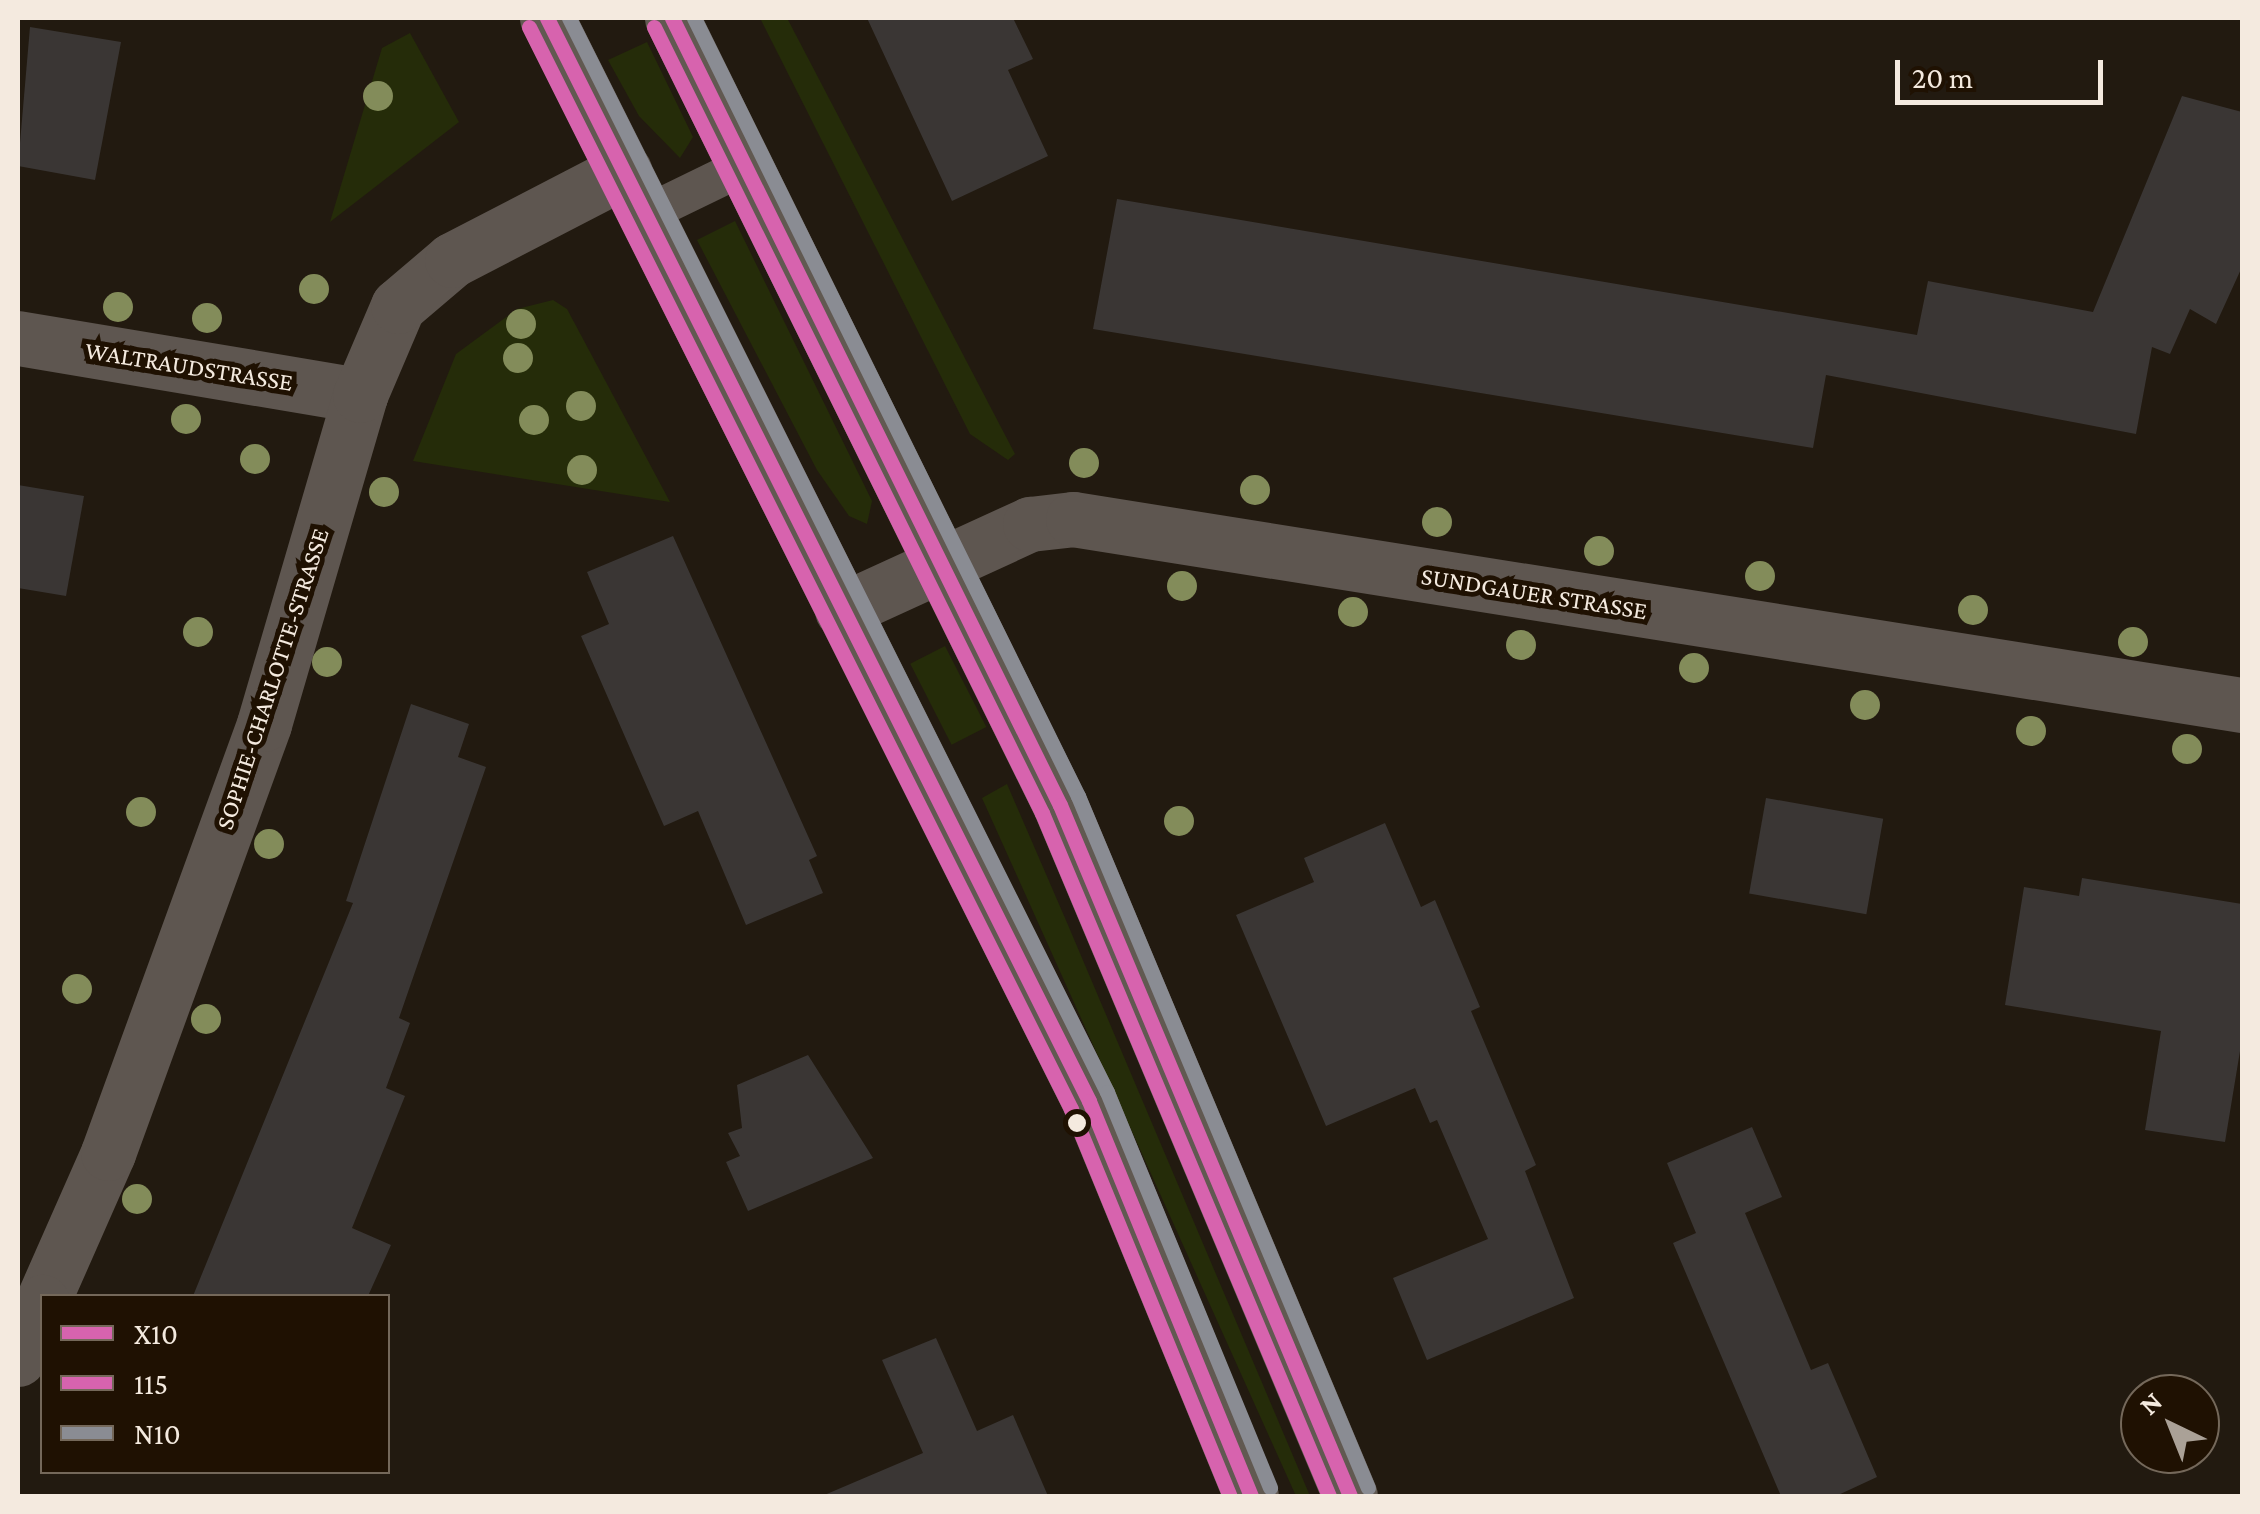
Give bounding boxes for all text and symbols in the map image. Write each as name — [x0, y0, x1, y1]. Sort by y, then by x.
scale bar — [1900, 40, 2108, 102]
text: 20 m — [1912, 61, 1973, 94]
street label: WALTRAUDSTRASSE — [83, 336, 295, 398]
street label: SOPHIE-CHARLOTTE-STRASSE — [210, 525, 336, 833]
street label: SUNDGAUER STRASSE — [1419, 561, 1649, 627]
unlabelled marker — [1067, 1113, 1087, 1133]
legend — [40, 1294, 390, 1474]
text: X10 — [134, 1317, 178, 1350]
text: 115 — [134, 1367, 168, 1400]
north arrow — [2120, 1374, 2220, 1474]
text: N — [2133, 1385, 2168, 1421]
text: N10 — [134, 1417, 181, 1450]

